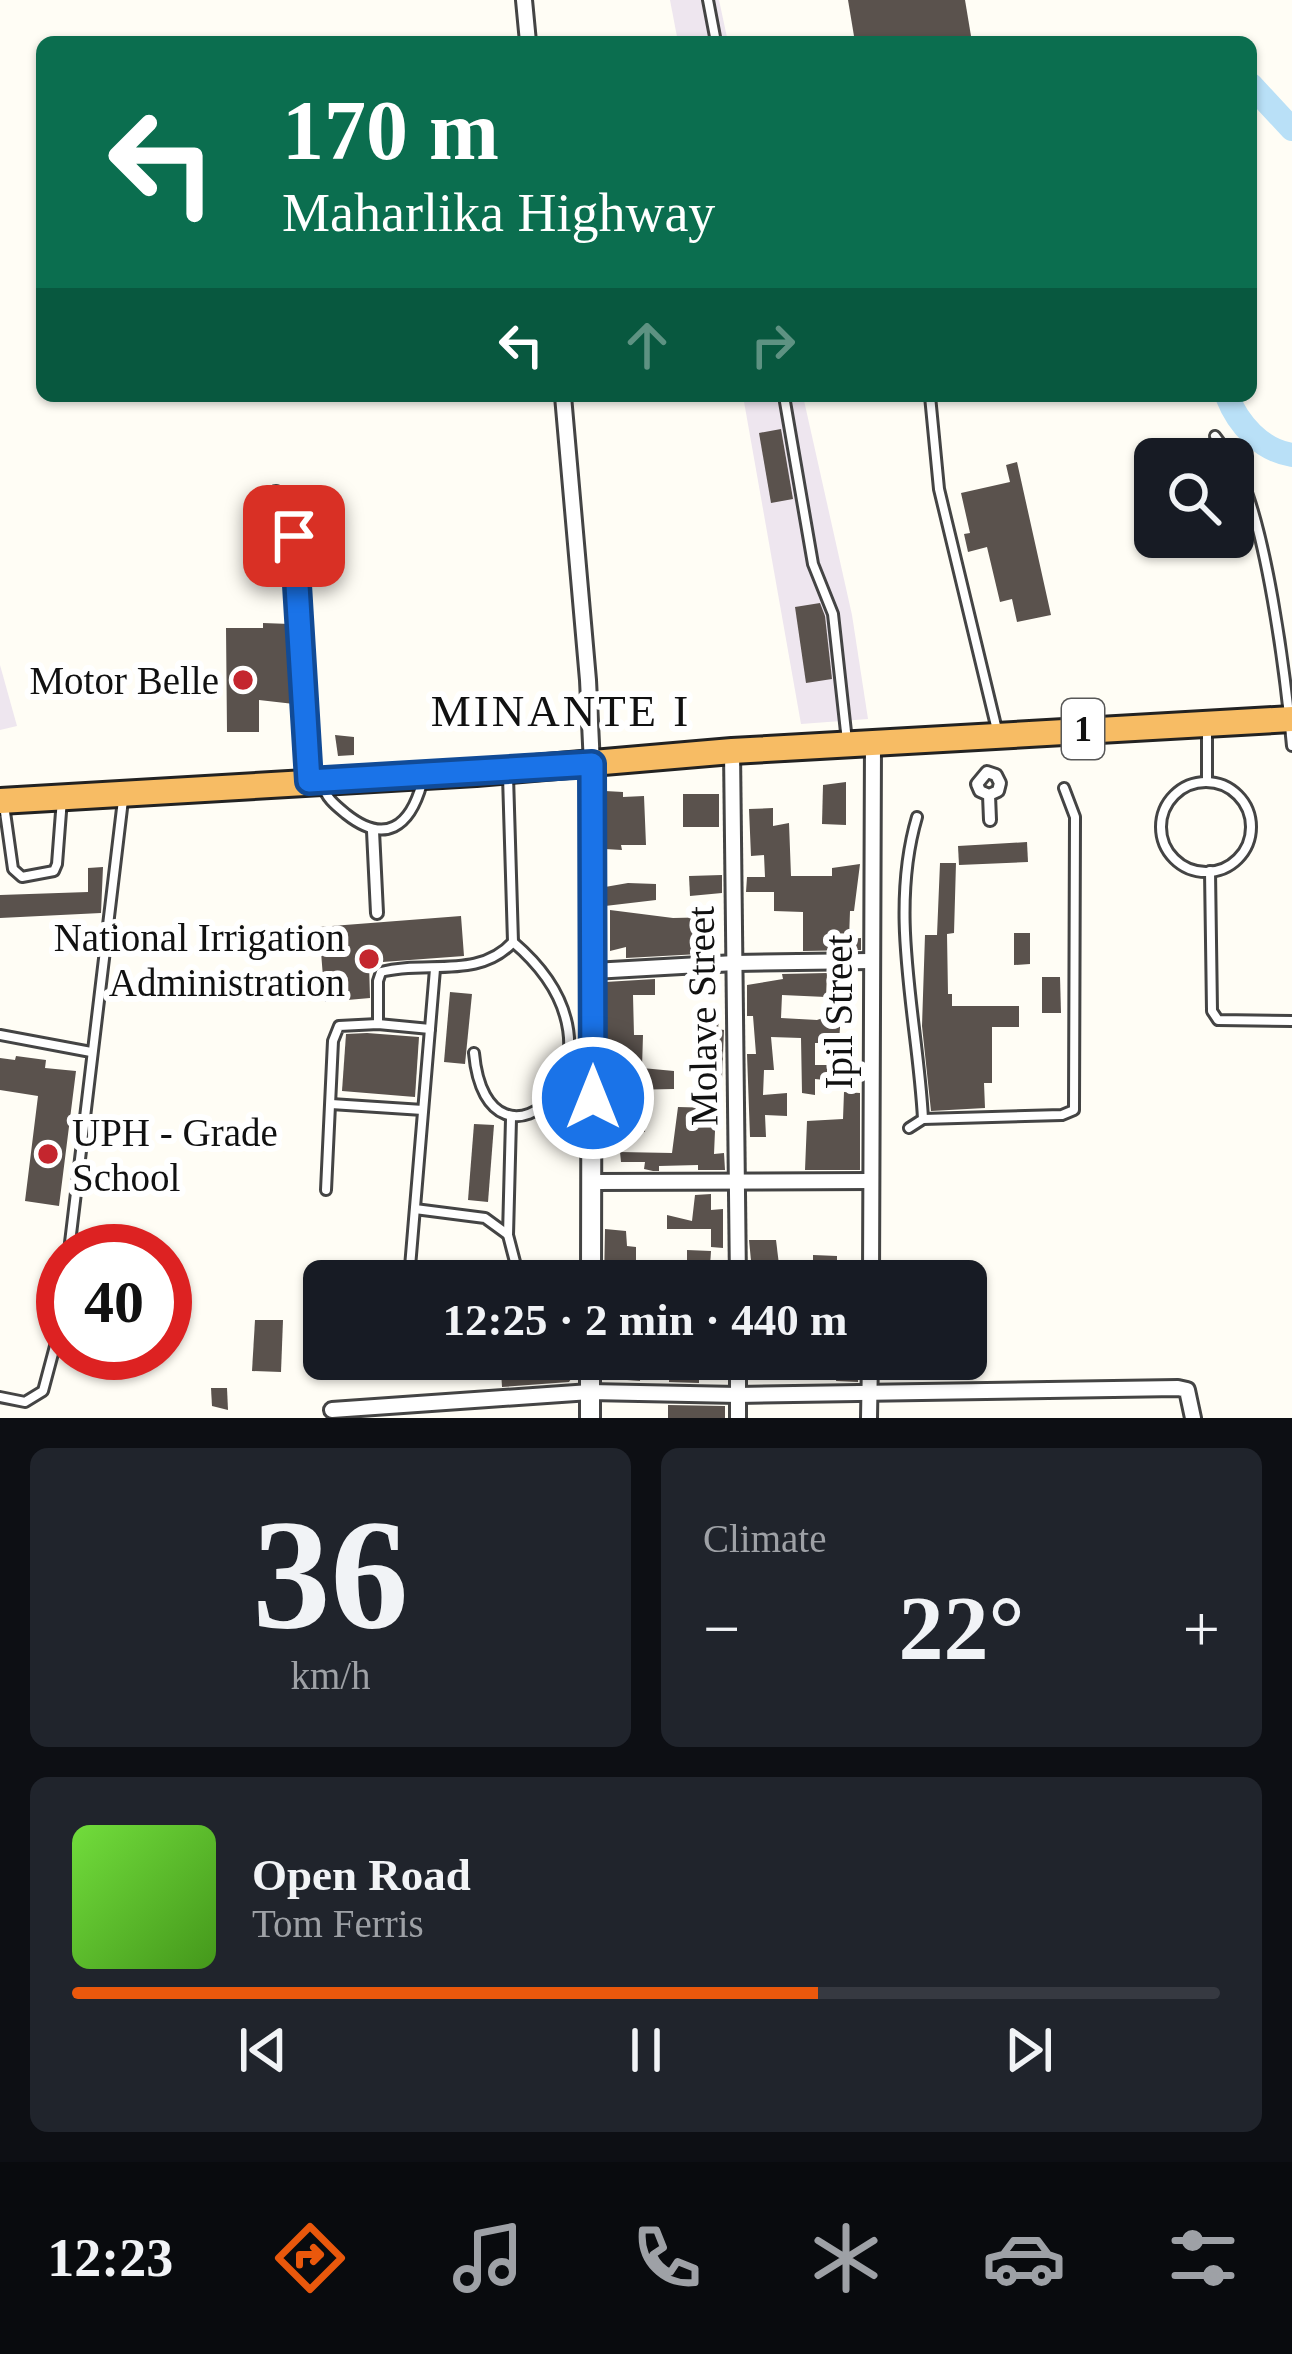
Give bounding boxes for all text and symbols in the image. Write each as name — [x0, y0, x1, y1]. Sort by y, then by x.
icon: left — [84, 84, 240, 240]
text: 170 m — [282, 84, 499, 177]
text: Maharlika Highway — [282, 183, 715, 243]
icon: left — [488, 312, 554, 378]
icon: ahead — [614, 312, 680, 378]
icon: right — [740, 312, 806, 378]
map controls — [1134, 438, 1254, 558]
button: search — [1134, 438, 1254, 558]
pin — [243, 485, 345, 587]
icon: arrive — [261, 503, 327, 569]
place label: Motor Belle — [29, 659, 219, 702]
marker: Motor Belle — [230, 667, 256, 693]
district label: MINANTE I — [431, 686, 691, 736]
road number: 1 — [1062, 699, 1104, 759]
street label: Molave Street — [679, 906, 725, 1126]
place label: National Irrigation Administration — [54, 916, 345, 1004]
street label: Ipil Street — [817, 934, 861, 1089]
marker: National Irrigation Administration — [356, 946, 382, 972]
position arrow — [530, 1035, 656, 1161]
place label: UPH - Grade School — [72, 1111, 278, 1199]
marker: UPH - Grade School — [35, 1141, 61, 1167]
speed limit sign: 40 — [36, 1224, 192, 1380]
text: 12:25 · 2 min · 440 m — [443, 1295, 848, 1345]
text: 36 — [253, 1488, 409, 1661]
text: Climate — [703, 1517, 826, 1560]
text: 22° — [899, 1579, 1025, 1678]
text: − — [703, 1592, 740, 1665]
text: + — [1183, 1592, 1220, 1665]
text: km/h — [290, 1654, 371, 1697]
text: Open Road — [252, 1850, 471, 1900]
text: Tom Ferris — [252, 1902, 424, 1945]
icon: previous — [230, 2017, 296, 2083]
icon: pause — [613, 2017, 679, 2083]
icon: next — [996, 2017, 1062, 2083]
icon: directions — [268, 2216, 352, 2300]
icon: music — [446, 2216, 530, 2300]
icon: phone — [625, 2216, 709, 2300]
icon: climate — [804, 2216, 888, 2300]
icon: car — [982, 2216, 1066, 2300]
icon: filters — [1161, 2216, 1245, 2300]
text: 12:23 — [47, 2228, 173, 2288]

